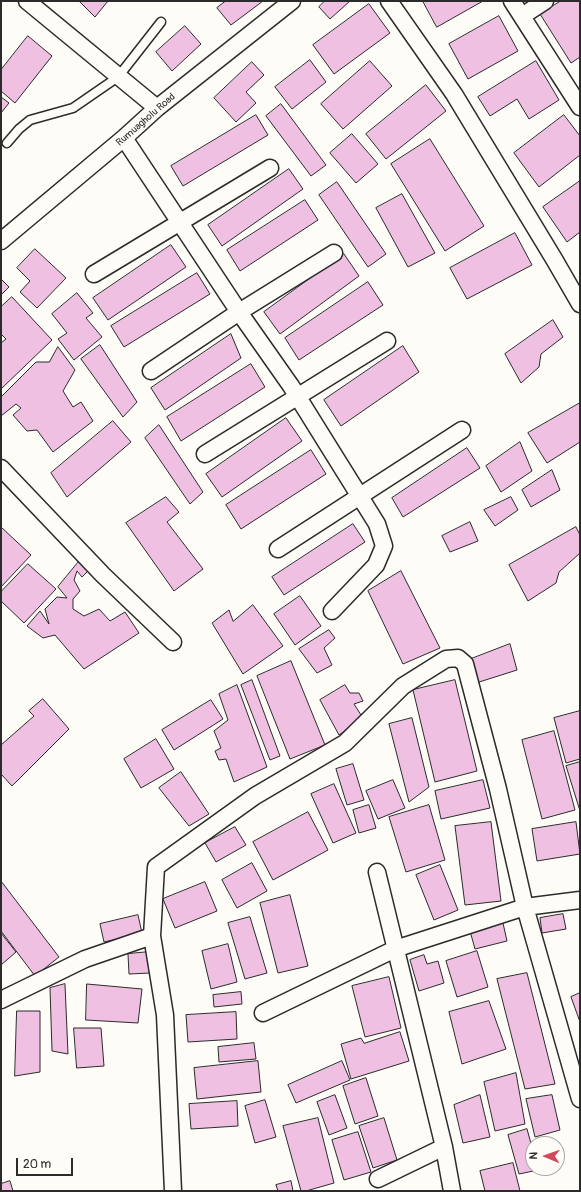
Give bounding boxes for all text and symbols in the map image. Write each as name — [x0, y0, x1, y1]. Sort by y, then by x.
street label: Rumuagholu Road — [114, 91, 178, 149]
north arrow — [525, 1136, 565, 1176]
scale bar — [18, 1150, 75, 1176]
text: N — [527, 1152, 540, 1160]
text: 20 m — [23, 1157, 51, 1172]

